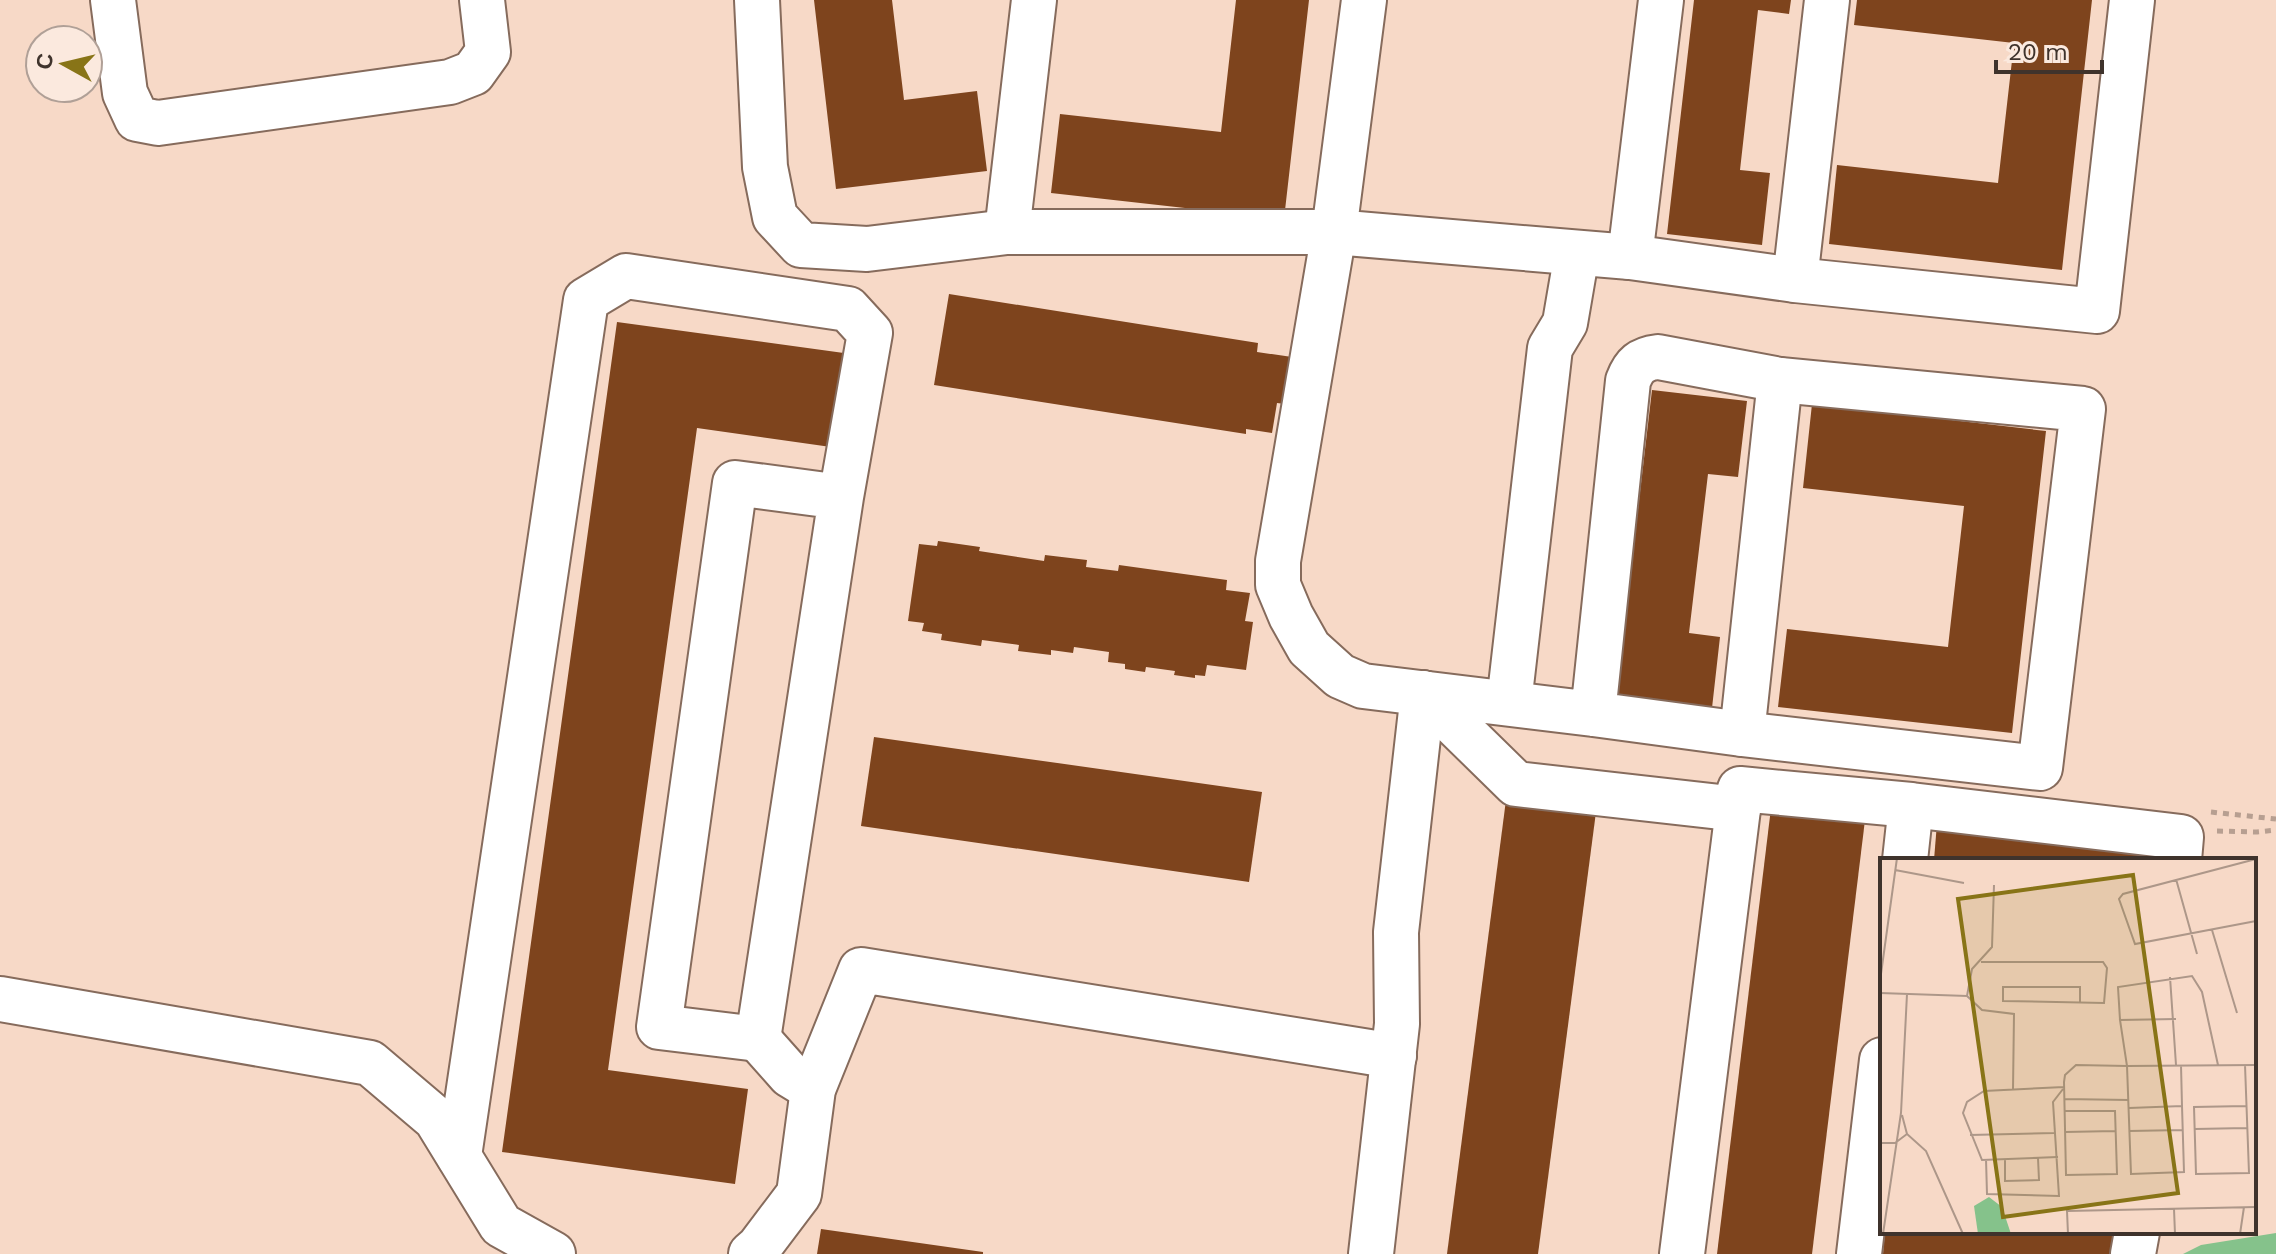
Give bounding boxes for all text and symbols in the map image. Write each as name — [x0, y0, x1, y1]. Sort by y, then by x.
north arrow — [24, 24, 104, 104]
scale bar — [1996, 24, 2102, 74]
text: 20 m — [2008, 38, 2068, 66]
text: С — [31, 52, 58, 71]
inset map — [1880, 858, 2256, 1234]

